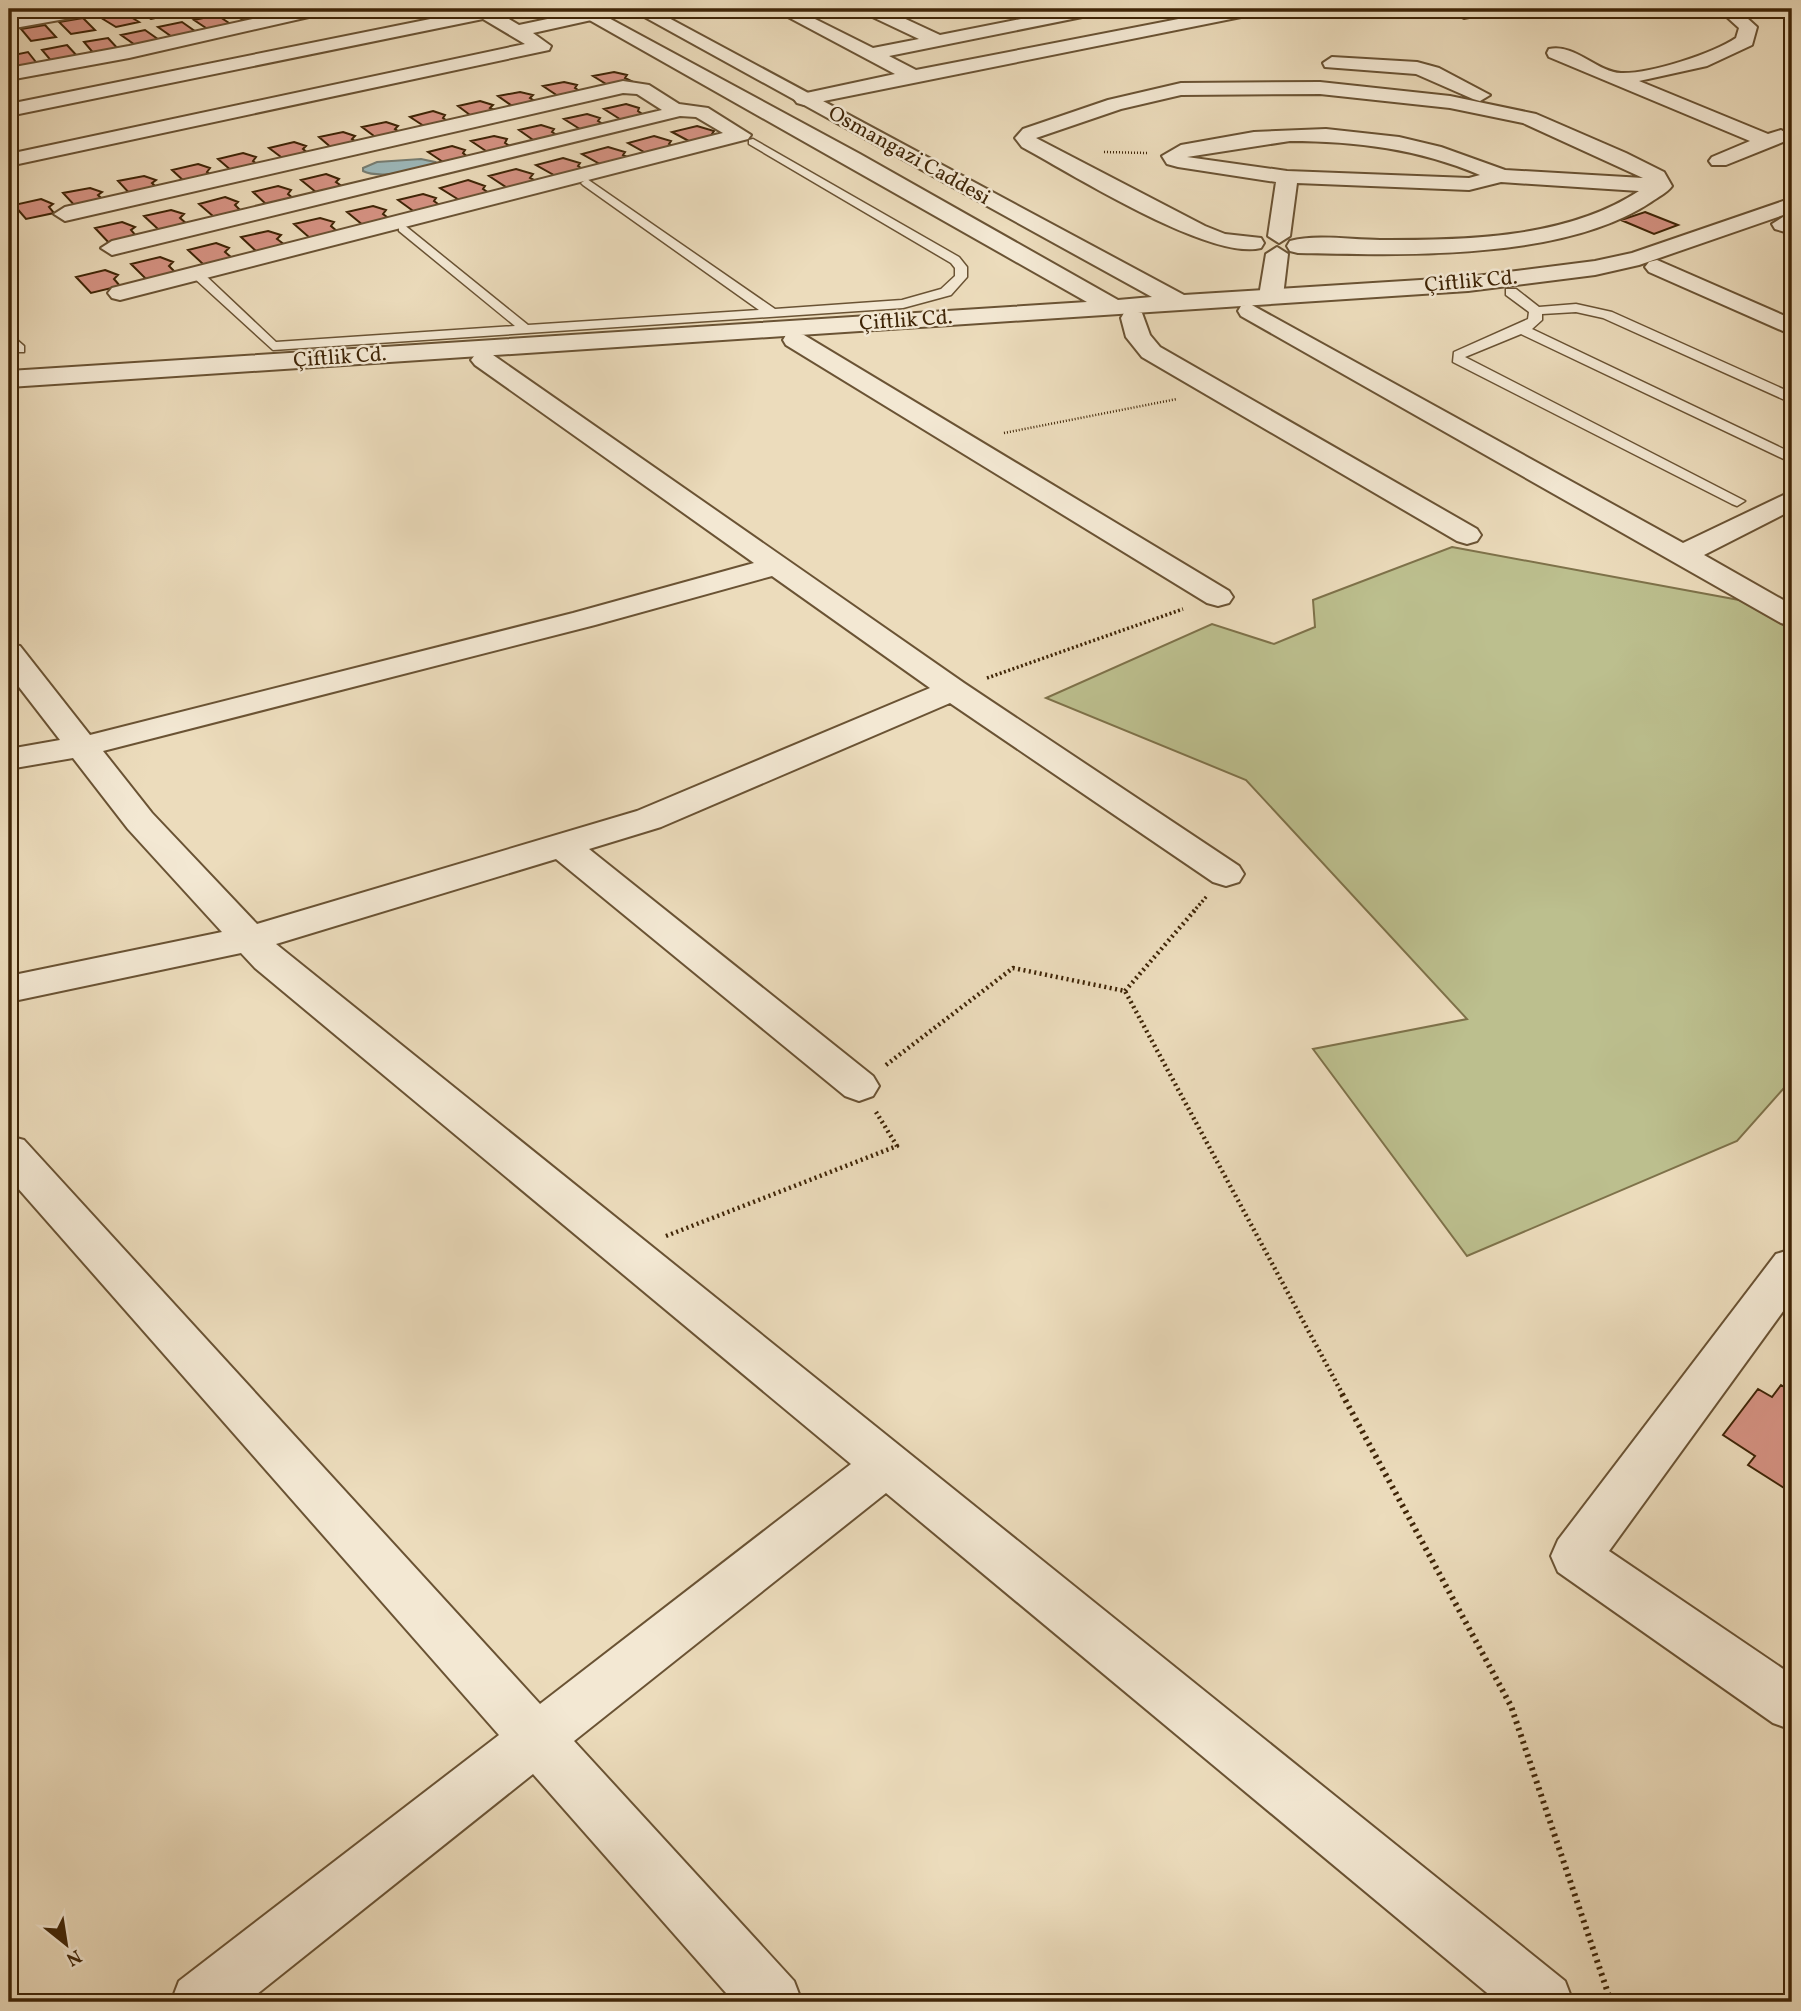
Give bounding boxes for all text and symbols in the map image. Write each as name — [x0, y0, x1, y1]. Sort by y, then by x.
street label: Osmangazi Caddesi — [823, 99, 995, 213]
street label: Çiftlik Cd. — [1423, 263, 1519, 301]
street label: Çiftlik Cd. — [858, 303, 954, 339]
street label: Çiftlik Cd. — [292, 340, 388, 376]
north arrow — [32, 1910, 102, 1980]
text: N — [61, 1942, 86, 1972]

